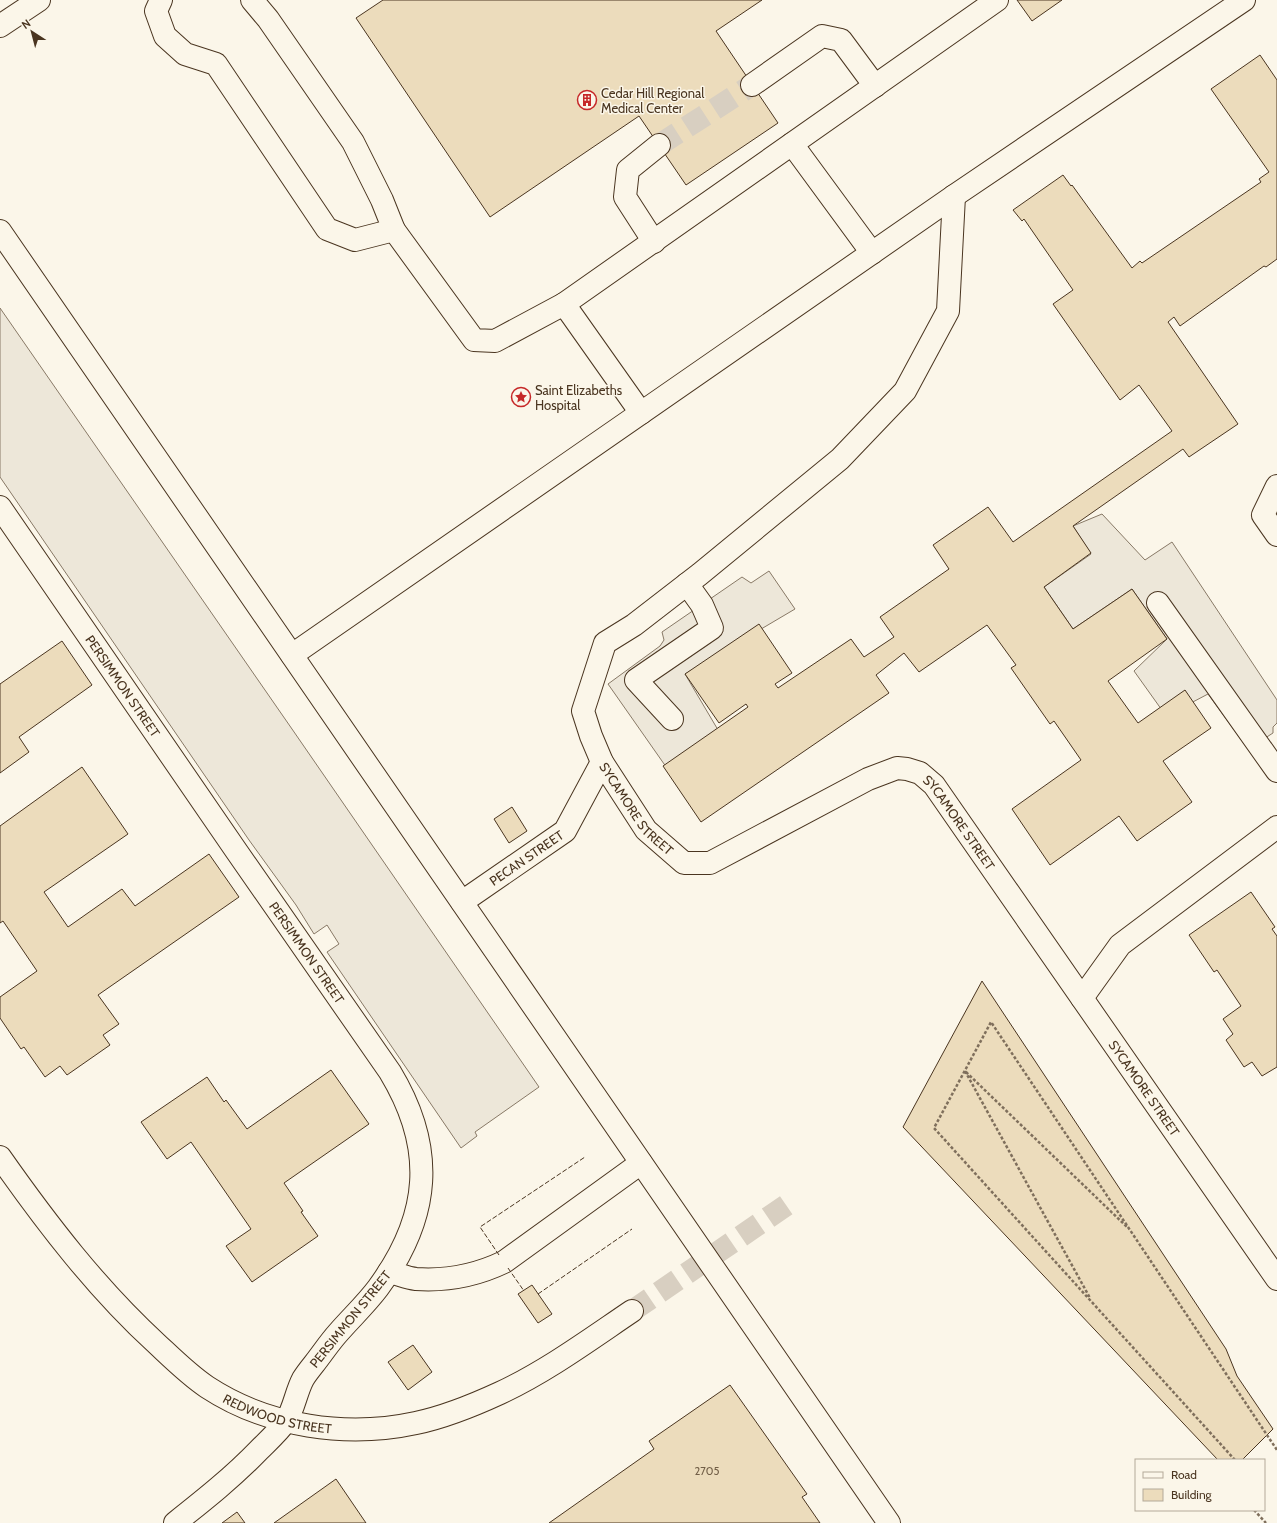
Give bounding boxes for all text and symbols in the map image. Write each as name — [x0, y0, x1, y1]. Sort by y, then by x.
north arrow — [12, 12, 52, 52]
text: N — [19, 16, 33, 32]
place label: Cedar Hill Regional Medical Center — [601, 85, 704, 116]
building icon: Cedar Hill Regional Medical Center — [576, 89, 598, 111]
place label: Saint Elizabeths Hospital — [535, 382, 623, 413]
place icon: Saint Elizabeths Hospital — [510, 386, 532, 408]
street label: PERSIMMON STREET — [82, 632, 164, 740]
street label: SYCAMORE STREET — [596, 759, 677, 858]
street label: SYCAMORE STREET — [920, 771, 998, 873]
street label: PECAN STREET — [486, 827, 566, 889]
street label: PERSIMMON STREET — [266, 899, 348, 1006]
street label: SYCAMORE STREET — [1106, 1037, 1183, 1139]
street label: PERSIMMON STREET — [306, 1267, 394, 1371]
street label: REDWOOD STREET — [220, 1390, 333, 1436]
legend — [1135, 1459, 1265, 1511]
house number: 2705 — [695, 1464, 719, 1478]
text: Road — [1171, 1467, 1197, 1482]
text: Building — [1171, 1487, 1213, 1502]

